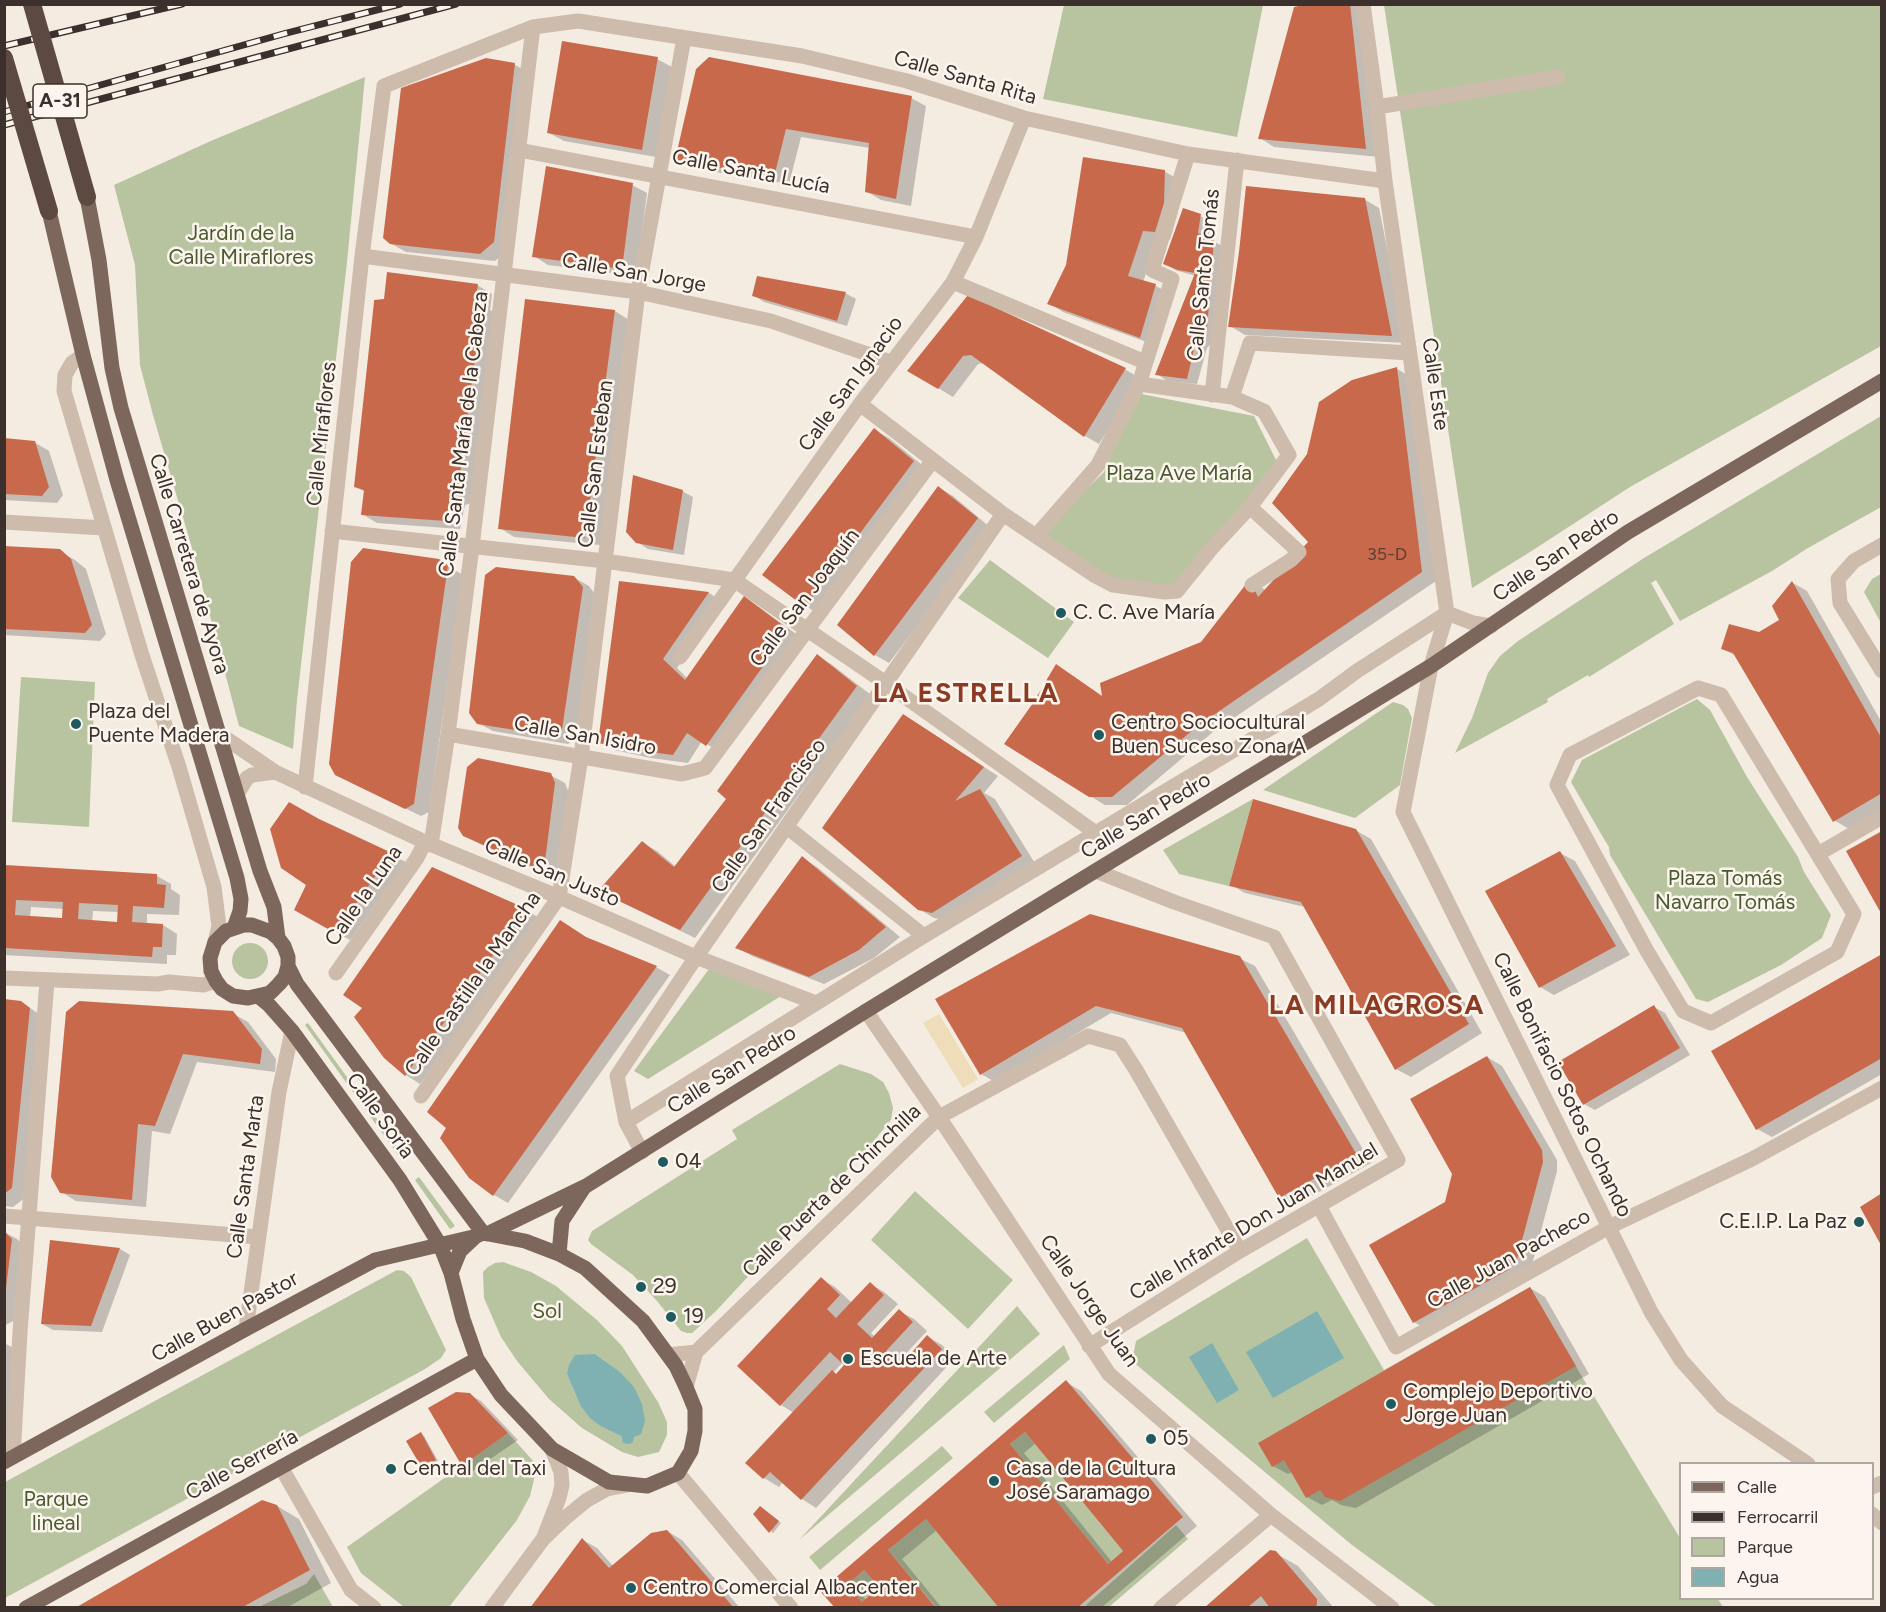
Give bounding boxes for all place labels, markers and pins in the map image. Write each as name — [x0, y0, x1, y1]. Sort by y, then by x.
place label: C. C. Ave María — [1073, 600, 1215, 626]
marker: C. C. Ave María — [1054, 606, 1068, 620]
place label: Plaza del Puente Madera — [88, 699, 230, 749]
place label: Centro Sociocultural Buen Suceso Zona A — [1111, 710, 1306, 760]
marker: Plaza del Puente Madera — [69, 717, 83, 731]
marker: Centro Sociocultural Buen Suceso Zona A — [1092, 728, 1106, 742]
place label: 04 — [675, 1149, 702, 1175]
marker: 04 — [656, 1155, 670, 1169]
place label: C.E.I.P. La Paz — [1719, 1209, 1847, 1235]
marker: C.E.I.P. La Paz — [1852, 1215, 1866, 1229]
place label: 29 — [653, 1274, 677, 1300]
marker: 29 — [634, 1280, 648, 1294]
place label: 19 — [683, 1304, 704, 1330]
marker: 19 — [664, 1310, 678, 1324]
place label: Escuela de Arte — [860, 1346, 1007, 1372]
marker: Escuela de Arte — [841, 1352, 855, 1366]
place label: Complejo Deportivo Jorge Juan — [1403, 1379, 1593, 1429]
marker: Complejo Deportivo Jorge Juan — [1384, 1397, 1398, 1411]
place label: 05 — [1163, 1426, 1189, 1452]
marker: 05 — [1144, 1432, 1158, 1446]
place label: Central del Taxi — [403, 1456, 546, 1482]
place label: Casa de la Cultura José Saramago — [1006, 1456, 1176, 1506]
marker: Central del Taxi — [384, 1462, 398, 1476]
marker: Casa de la Cultura José Saramago — [987, 1474, 1001, 1488]
place label: Centro Comercial Albacenter — [643, 1575, 917, 1601]
marker: Centro Comercial Albacenter — [624, 1581, 638, 1595]

